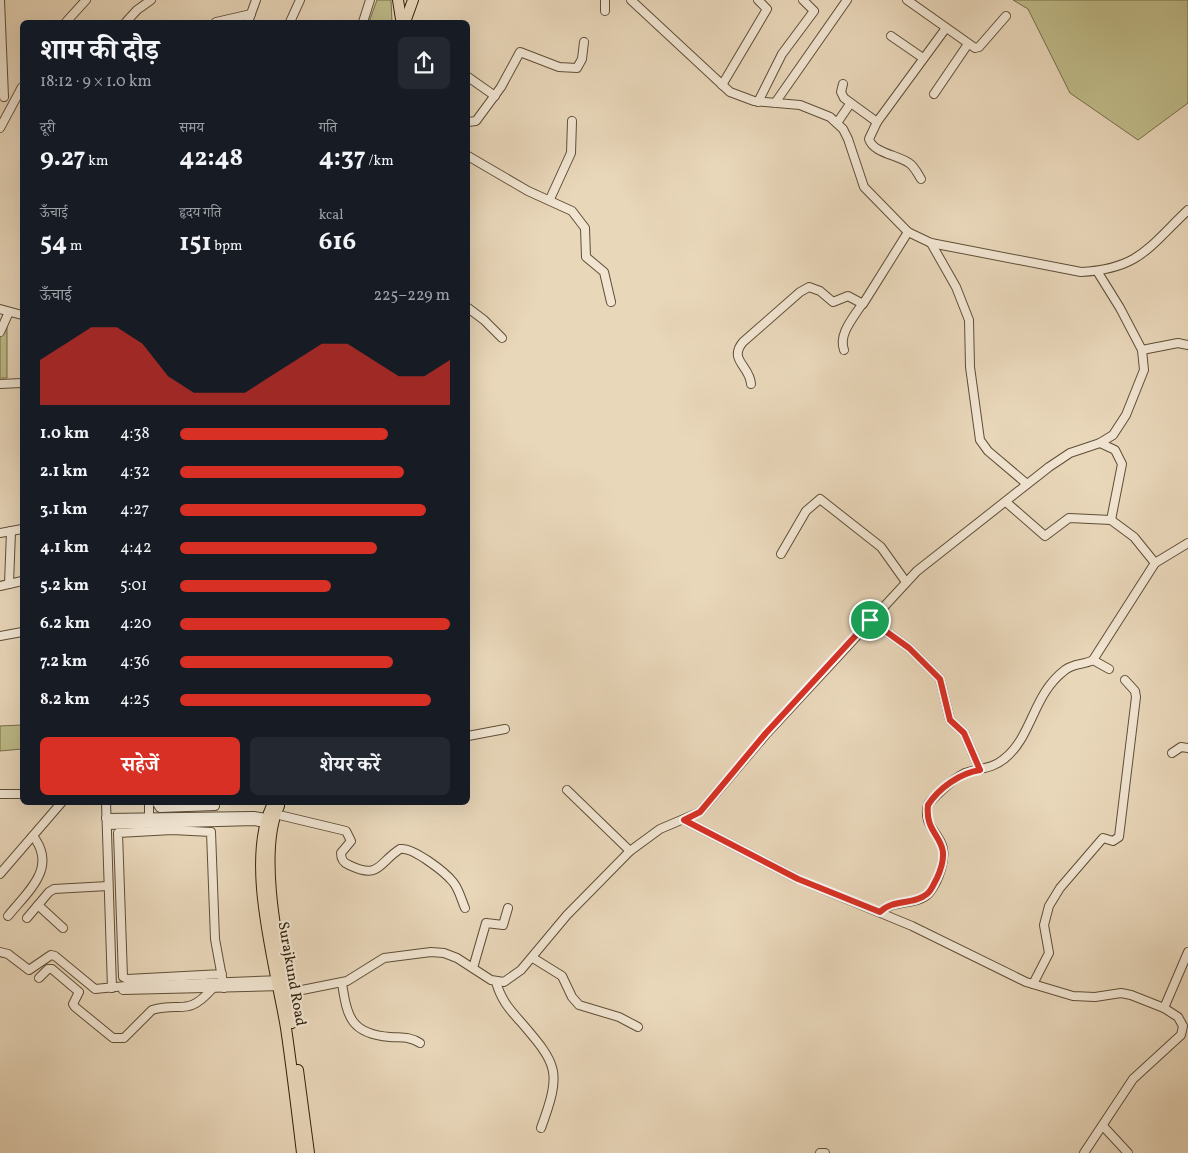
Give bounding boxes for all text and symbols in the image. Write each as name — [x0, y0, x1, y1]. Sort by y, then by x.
text: शाम की दौड़ — [40, 32, 159, 71]
button: share — [398, 37, 450, 89]
text: 18:12 · 9 × 1.0 km — [40, 71, 152, 93]
text: दूरी — [40, 119, 55, 138]
text: समय — [179, 119, 204, 138]
text: गति — [319, 119, 337, 138]
text: 9.27 — [40, 141, 86, 176]
text: 42:48 — [179, 141, 243, 176]
text: 4:37 — [319, 141, 366, 176]
text: km — [86, 152, 108, 171]
text: /km — [366, 152, 394, 171]
text: ऊँचाई — [40, 204, 68, 223]
text: हृदय गति — [179, 204, 221, 223]
text: kcal — [319, 206, 344, 225]
text: 616 — [319, 225, 356, 260]
text: 54 — [40, 226, 67, 261]
text: 151 — [179, 226, 211, 261]
text: m — [67, 237, 82, 256]
text: bpm — [211, 237, 242, 256]
text: ऊँचाई — [40, 285, 72, 307]
text: 225–229 m — [373, 285, 450, 307]
text: 1.0 km — [40, 423, 89, 445]
text: 4:38 — [120, 423, 150, 445]
text: 2.1 km — [40, 461, 88, 483]
text: 4:32 — [120, 461, 150, 483]
text: 3.1 km — [40, 499, 88, 521]
text: 4:27 — [120, 499, 149, 521]
text: 4.1 km — [40, 537, 89, 559]
text: 4:42 — [120, 537, 151, 559]
text: 5.2 km — [40, 575, 89, 597]
text: 5:01 — [120, 575, 147, 597]
pin — [849, 599, 891, 641]
icon: arrive — [856, 606, 884, 634]
text: 6.2 km — [40, 613, 90, 635]
text: 4:20 — [120, 613, 151, 635]
text: 7.2 km — [40, 651, 87, 673]
text: 4:36 — [120, 651, 150, 673]
text: 8.2 km — [40, 689, 90, 711]
text: 4:25 — [120, 689, 150, 711]
button: सहेजें — [40, 737, 240, 795]
button: शेयर करें — [250, 737, 450, 795]
street label: Surajkund Road — [271, 920, 311, 1028]

